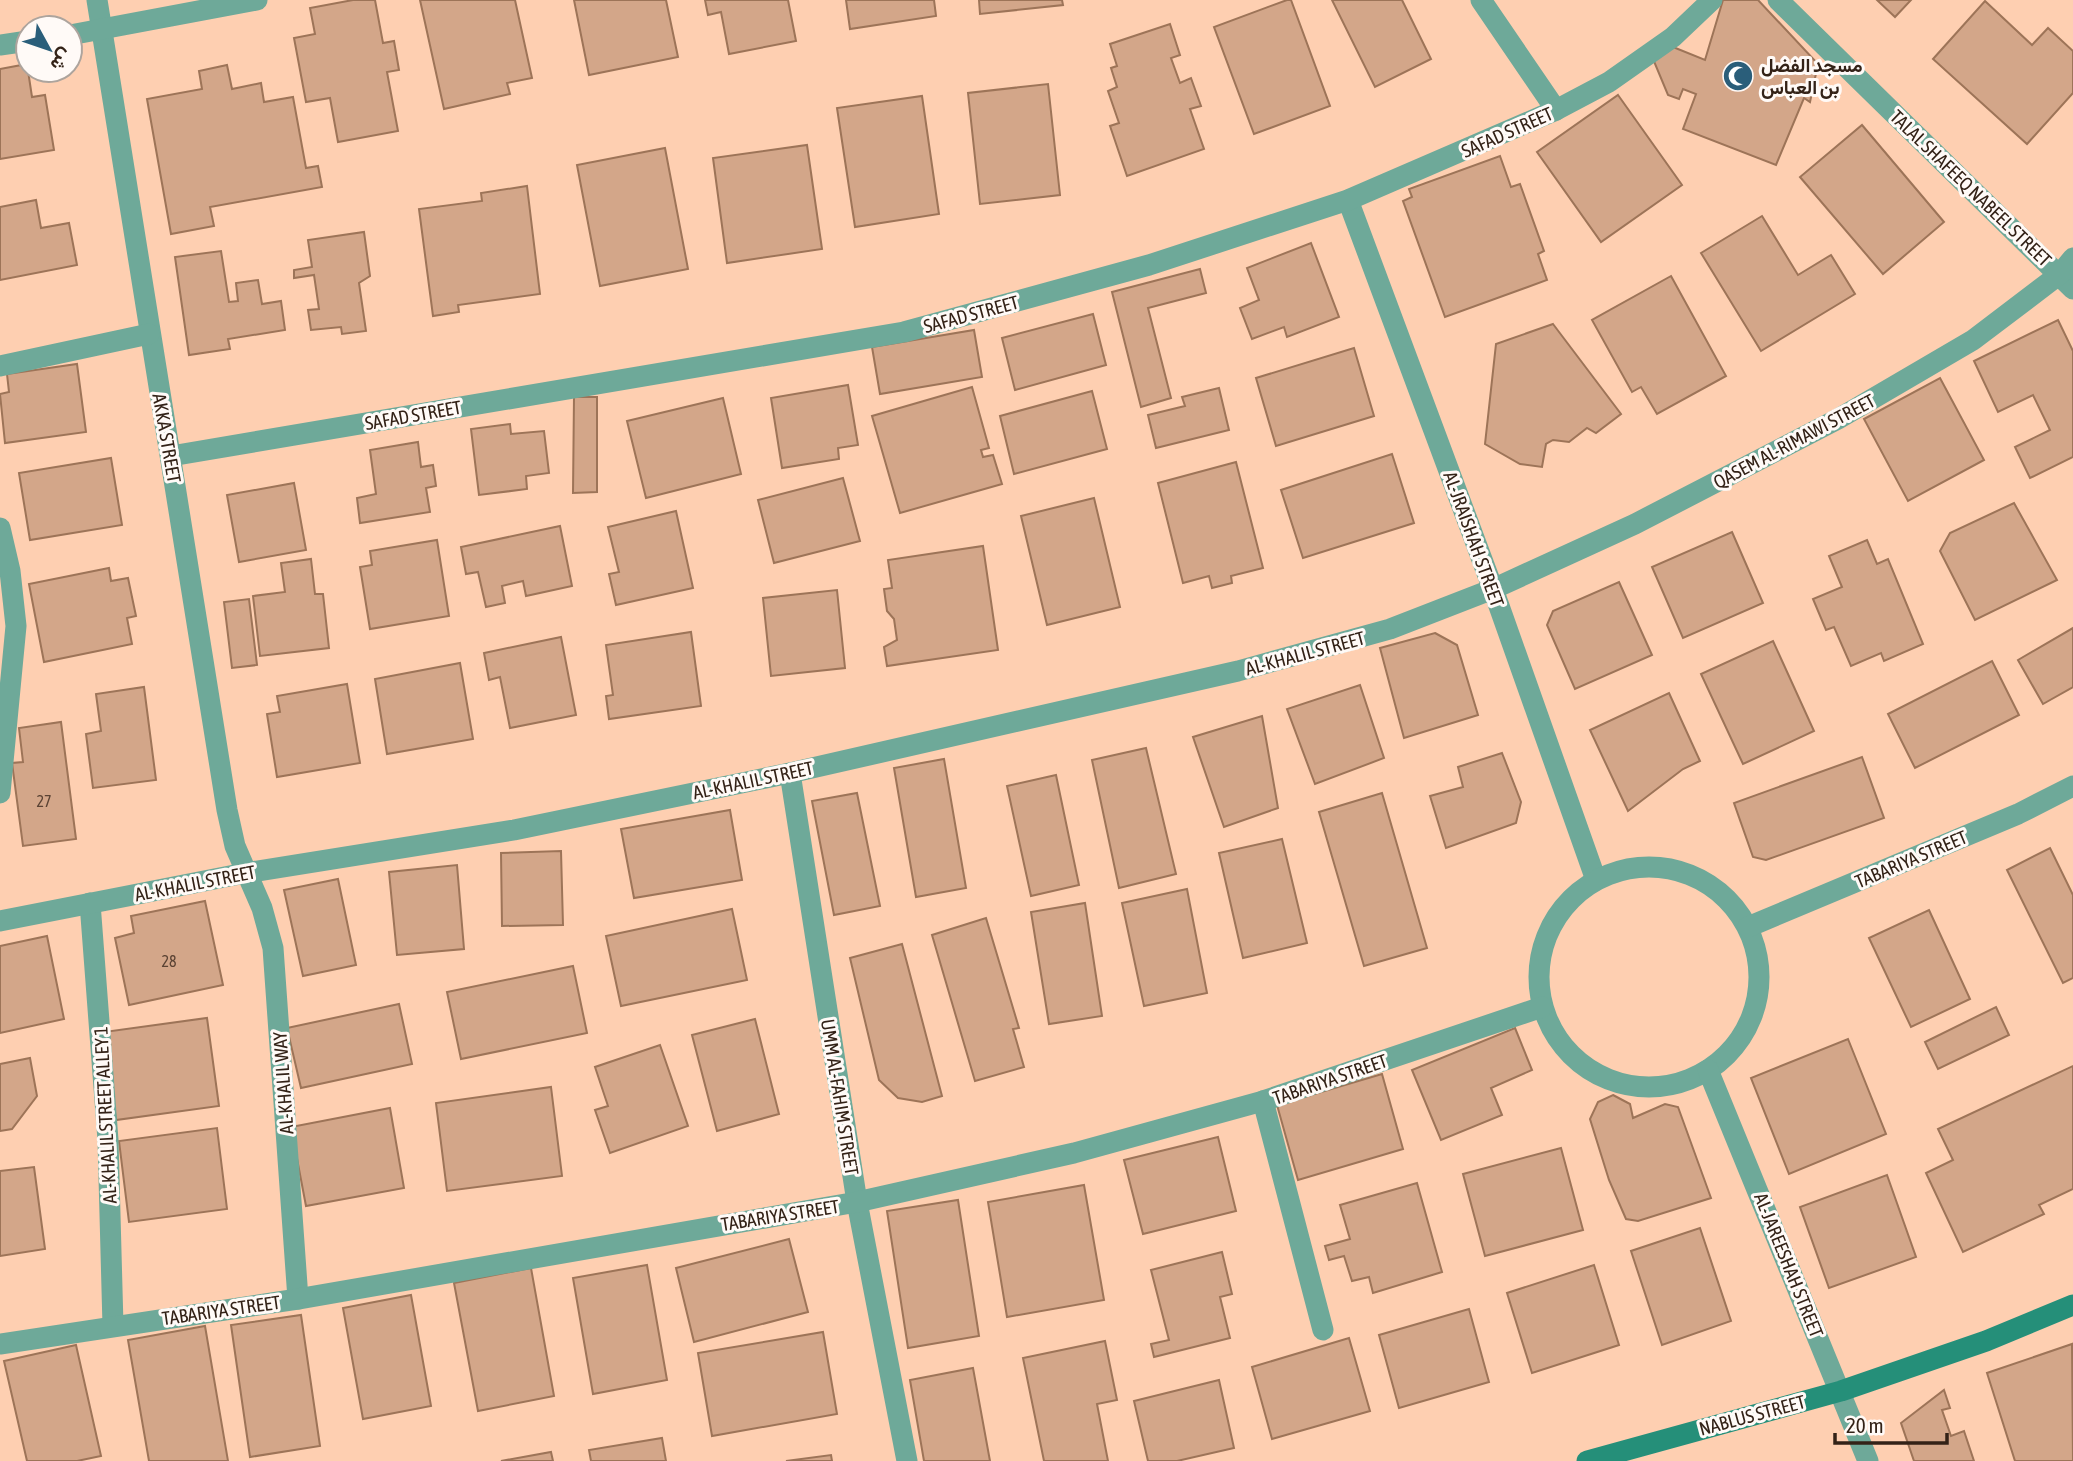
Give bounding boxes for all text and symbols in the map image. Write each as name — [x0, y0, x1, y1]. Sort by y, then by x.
north arrow — [14, 14, 84, 84]
text: ش — [45, 43, 78, 76]
place label: مسجد الفضل بن العباس — [1761, 54, 1863, 99]
mosque icon: مسجد الفضل بن العباس — [1721, 59, 1755, 93]
street label: SAFAD STREET — [1458, 102, 1557, 162]
street label: TALAL SHAFEEQ NABEEL STREET — [1886, 105, 2057, 271]
street label: SAFAD STREET — [921, 291, 1022, 337]
street label: QASEM AL-RIMAWI STREET — [1709, 389, 1879, 493]
street label: AKKA STREET — [148, 392, 186, 485]
street label: SAFAD STREET — [363, 396, 464, 434]
street label: AL-JRAISHAH STREET — [1439, 468, 1509, 610]
street label: AL-KHALIL STREET — [1243, 626, 1368, 679]
street label: AL-KHALIL STREET — [691, 756, 816, 804]
house number: 27 — [36, 792, 52, 810]
street label: TABARIYA STREET — [1852, 825, 1971, 892]
street label: AL-KHALIL STREET — [133, 860, 258, 905]
house number: 28 — [161, 952, 177, 970]
street label: UMM AL-FAHIM STREET — [817, 1017, 863, 1177]
street label: AL-KHALIL STREET ALLEY 1 — [89, 1026, 121, 1204]
street label: AL-KHALIL WAY — [268, 1031, 298, 1135]
street label: TABARIYA STREET — [1270, 1049, 1391, 1109]
street label: AL-JAREESHAH STREET — [1750, 1190, 1828, 1341]
street label: TABARIYA STREET — [719, 1195, 841, 1235]
street label: TABARIYA STREET — [160, 1291, 282, 1329]
street label: NABLUS STREET — [1696, 1390, 1808, 1440]
scale bar — [1835, 1402, 1947, 1446]
text: 20 m — [1846, 1413, 1884, 1437]

